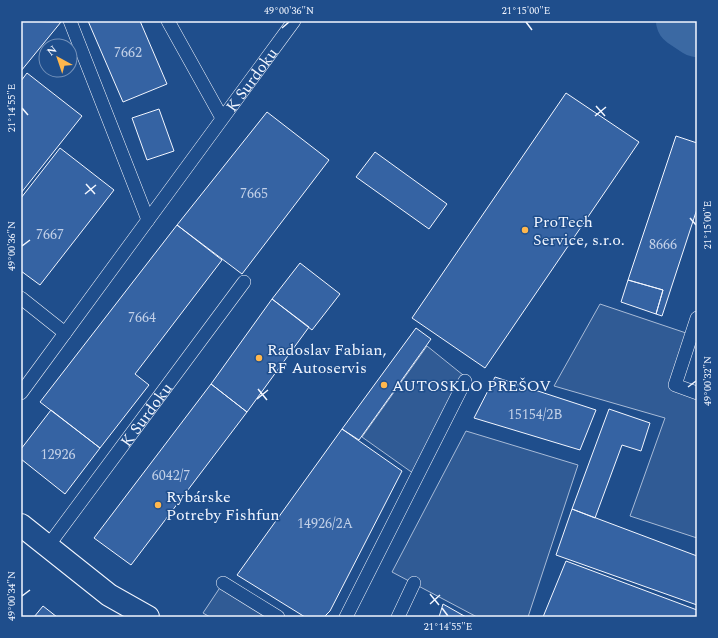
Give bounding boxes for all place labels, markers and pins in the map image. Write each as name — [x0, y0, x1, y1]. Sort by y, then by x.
place label: ProTech Service, s.r.o. — [533, 210, 625, 252]
marker: ProTech Service, s.r.o. — [520, 225, 530, 235]
place label: Radoslav Fabian, RF Autoservis — [267, 338, 387, 380]
marker: Radoslav Fabian, RF Autoservis — [254, 353, 264, 363]
place label: AUTOSKLO PREŠOV — [392, 374, 551, 398]
marker: AUTOSKLO PREŠOV — [379, 380, 389, 390]
place label: Rybárske Potreby Fishfun — [166, 485, 280, 527]
marker: Rybárske Potreby Fishfun — [153, 500, 163, 510]

